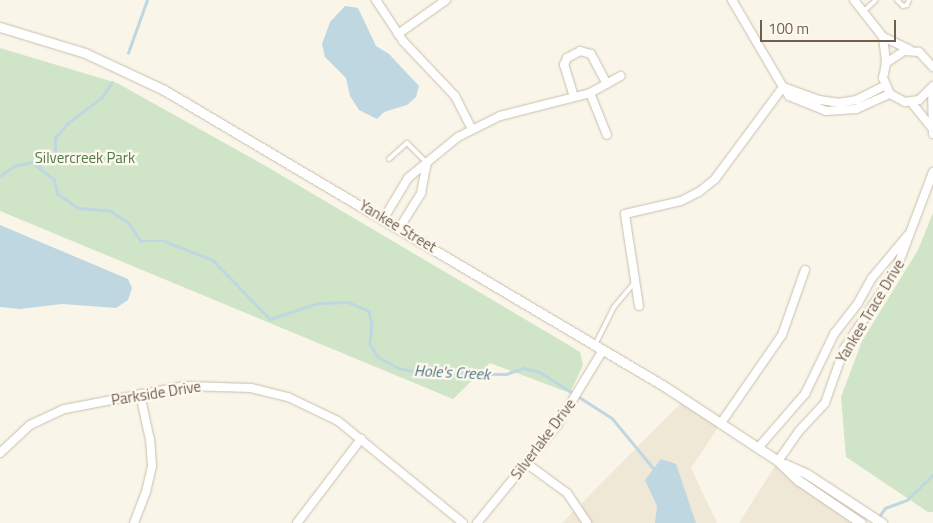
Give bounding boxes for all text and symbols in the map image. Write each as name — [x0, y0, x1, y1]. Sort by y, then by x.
scale bar — [763, 10, 899, 42]
text: 100 m — [768, 17, 809, 40]
park label: Silvercreek Park — [35, 149, 135, 167]
street label: Yankee Street — [356, 196, 440, 256]
street label: Yankee Trace Drive — [832, 256, 908, 366]
water label: Hole's Creek — [413, 360, 491, 384]
street label: Parkside Drive — [110, 377, 202, 409]
street label: Silverlake Drive — [507, 395, 579, 483]

